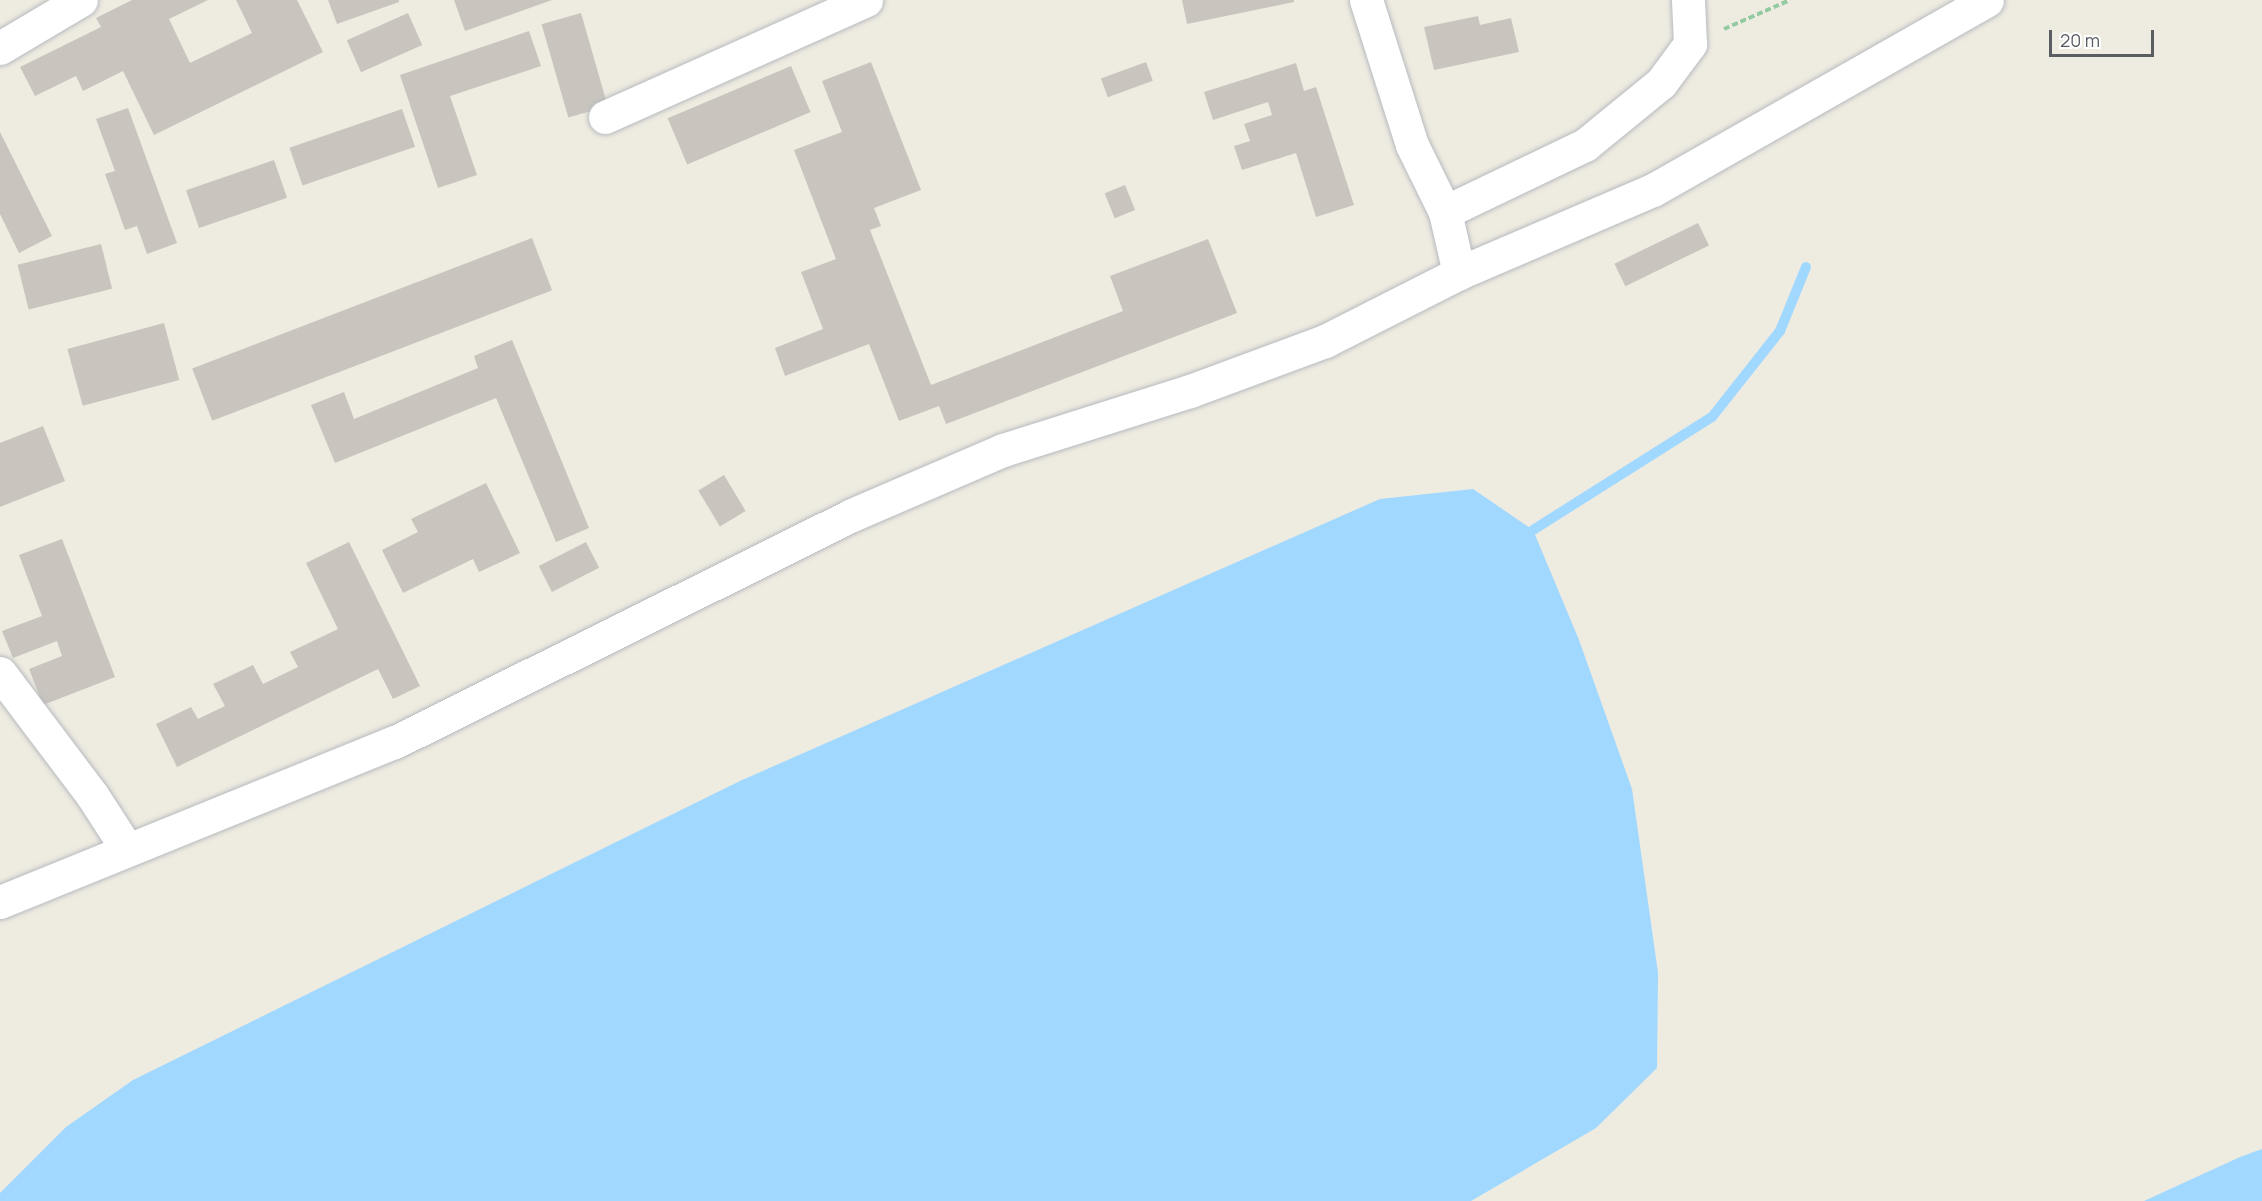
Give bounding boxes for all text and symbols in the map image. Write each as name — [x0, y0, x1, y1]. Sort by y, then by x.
scale bar — [2052, 18, 2157, 56]
text: 20 m — [2060, 28, 2100, 52]

